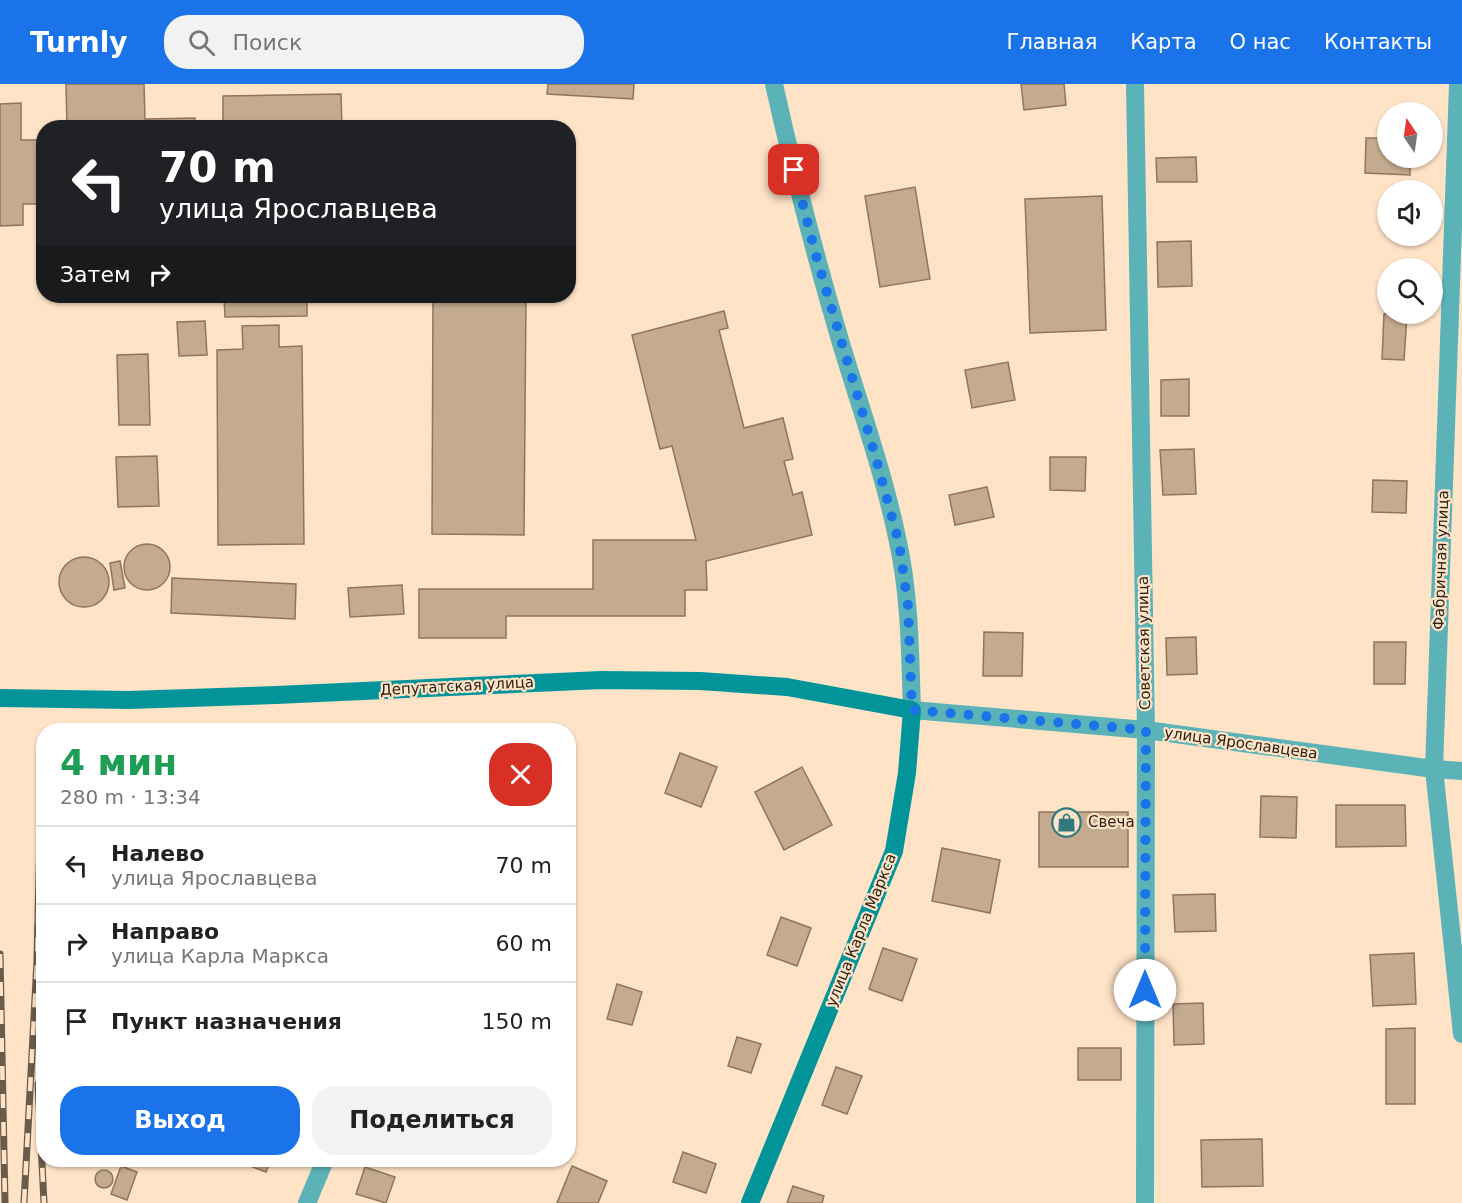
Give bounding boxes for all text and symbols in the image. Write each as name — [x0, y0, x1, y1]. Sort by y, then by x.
search box — [164, 15, 584, 69]
text: Turnly — [30, 26, 128, 59]
icon: search — [185, 26, 218, 59]
text: Поиск — [233, 30, 302, 55]
text: Главная — [1007, 30, 1097, 54]
text: Карта — [1130, 30, 1197, 54]
text: О нас — [1230, 30, 1291, 54]
text: Контакты — [1324, 30, 1432, 54]
north arrow — [1377, 102, 1443, 168]
map controls — [1377, 102, 1443, 324]
text: 70 m — [159, 143, 276, 192]
icon: left — [60, 144, 138, 222]
pin — [768, 144, 819, 195]
icon: arrive — [777, 153, 810, 186]
button: sound — [1377, 180, 1443, 246]
text: улица Ярославцева — [159, 193, 438, 224]
icon: right — [143, 258, 176, 291]
button: search — [1377, 258, 1443, 324]
text: Затем — [60, 262, 131, 287]
street label: Фабричная улица — [1430, 490, 1452, 630]
street label: Советская улица — [1134, 576, 1154, 710]
street label: Депутатская улица — [380, 673, 534, 699]
street label: улица Ярославцева — [1163, 723, 1319, 763]
text: 4 мин — [60, 742, 177, 783]
button: close — [489, 743, 552, 806]
text: 280 m · 13:34 — [60, 785, 201, 809]
shop icon: Свеча — [1051, 806, 1083, 838]
place label: Свеча — [1088, 813, 1135, 831]
text: Налево — [111, 841, 204, 866]
icon: left — [60, 849, 93, 882]
street label: улица Карла Маркса — [822, 851, 900, 1009]
text: 70 m — [496, 853, 552, 878]
text: улица Ярославцева — [111, 866, 317, 890]
text: Направо — [111, 919, 219, 944]
icon: right — [60, 927, 93, 960]
text: 60 m — [496, 931, 552, 956]
text: улица Карла Маркса — [111, 944, 329, 968]
position arrow — [1113, 958, 1177, 1022]
icon: arrive — [60, 1005, 93, 1038]
text: Пункт назначения — [111, 1009, 342, 1034]
text: 150 m — [482, 1009, 552, 1034]
button: Выход — [60, 1086, 300, 1155]
button: Поделиться — [312, 1086, 552, 1155]

